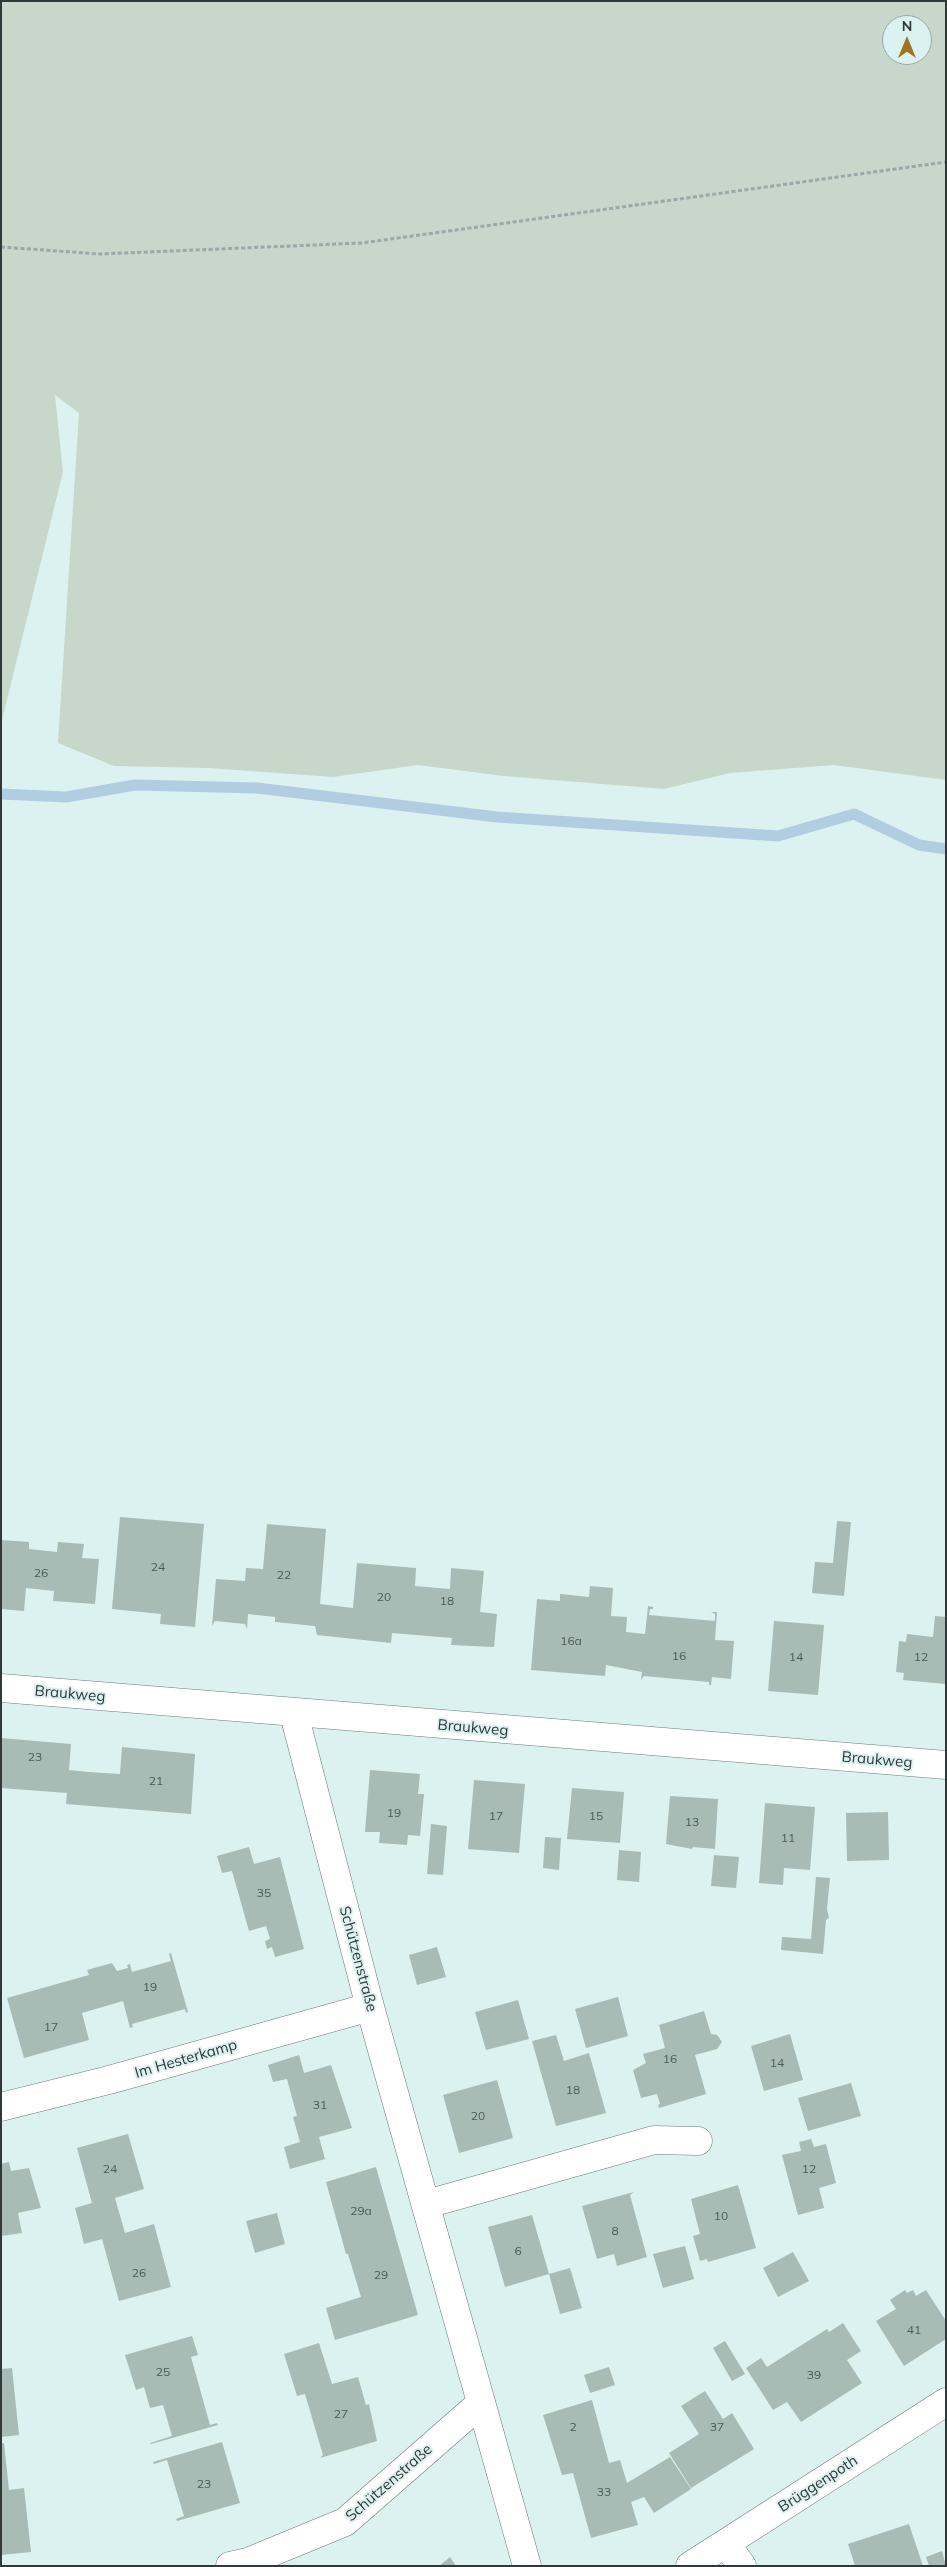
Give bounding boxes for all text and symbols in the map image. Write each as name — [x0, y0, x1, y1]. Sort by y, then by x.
north arrow — [882, 15, 932, 65]
text: N — [902, 17, 912, 35]
house number: 24 — [151, 1560, 165, 1574]
house number: 26 — [34, 1566, 48, 1580]
house number: 22 — [277, 1568, 291, 1582]
house number: 20 — [377, 1590, 391, 1604]
house number: 18 — [440, 1594, 454, 1608]
house number: 16a — [560, 1634, 582, 1648]
house number: 16 — [672, 1649, 686, 1663]
house number: 14 — [789, 1650, 803, 1664]
house number: 12 — [914, 1650, 928, 1664]
street label: Braukweg — [34, 1682, 106, 1706]
street label: Braukweg — [437, 1716, 509, 1740]
street label: Braukweg — [841, 1748, 913, 1772]
house number: 23 — [28, 1750, 42, 1764]
house number: 21 — [149, 1774, 163, 1788]
house number: 19 — [387, 1806, 401, 1820]
house number: 17 — [489, 1809, 503, 1823]
house number: 15 — [589, 1809, 603, 1823]
house number: 13 — [685, 1815, 699, 1829]
house number: 11 — [781, 1831, 795, 1845]
house number: 35 — [257, 1886, 271, 1900]
street label: Schützenstraße — [335, 1904, 381, 2014]
house number: 19 — [143, 1980, 157, 1994]
house number: 17 — [44, 2020, 58, 2034]
street label: Im Hesterkamp — [133, 2036, 239, 2082]
house number: 16 — [663, 2052, 677, 2066]
house number: 14 — [770, 2056, 784, 2070]
house number: 18 — [566, 2083, 580, 2097]
house number: 31 — [313, 2098, 327, 2112]
house number: 20 — [471, 2109, 485, 2123]
house number: 24 — [103, 2162, 117, 2176]
house number: 12 — [802, 2162, 816, 2176]
house number: 29a — [350, 2204, 372, 2218]
house number: 10 — [714, 2209, 728, 2223]
house number: 8 — [611, 2224, 619, 2238]
house number: 6 — [514, 2244, 522, 2258]
house number: 26 — [132, 2266, 146, 2280]
house number: 29 — [374, 2268, 388, 2282]
house number: 41 — [907, 2323, 921, 2337]
house number: 25 — [156, 2365, 170, 2379]
house number: 39 — [807, 2368, 821, 2382]
house number: 27 — [334, 2407, 348, 2421]
house number: 2 — [569, 2420, 577, 2434]
house number: 37 — [710, 2420, 724, 2434]
street label: Schützenstraße — [342, 2441, 436, 2525]
street label: Brüggenpoth — [775, 2452, 861, 2516]
house number: 23 — [197, 2477, 211, 2491]
house number: 33 — [597, 2485, 611, 2499]

